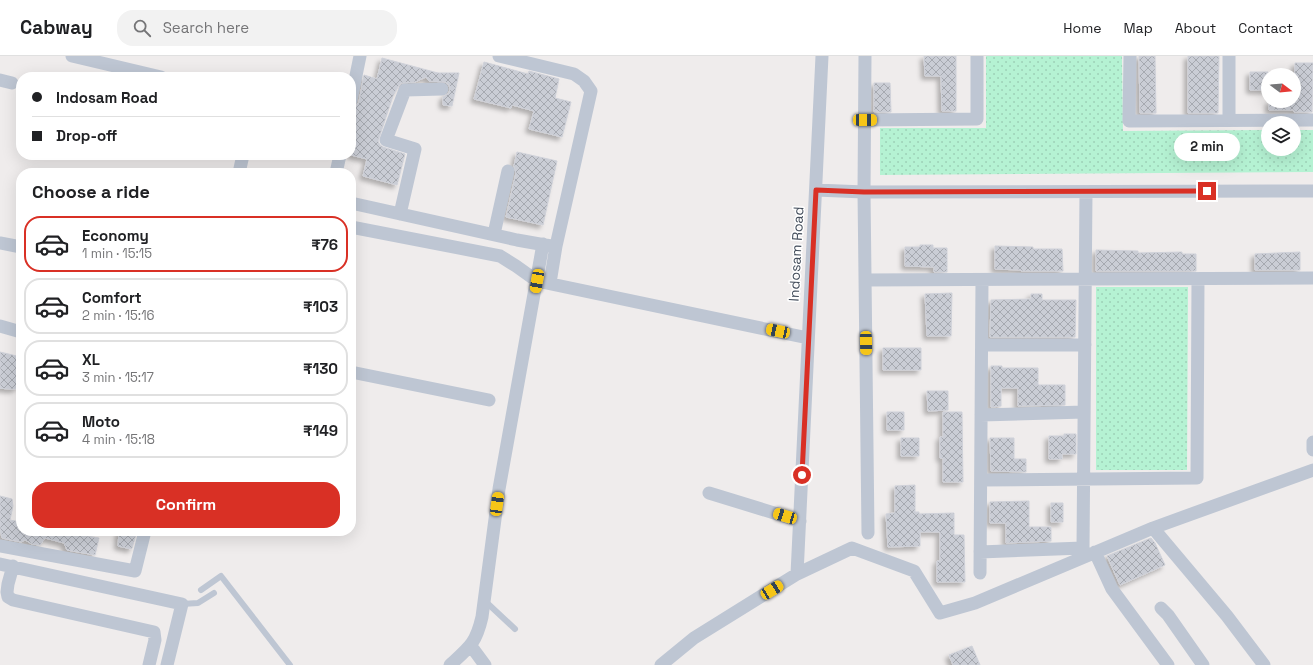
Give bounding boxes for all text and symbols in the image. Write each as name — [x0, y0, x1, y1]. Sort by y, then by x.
search box — [117, 10, 397, 46]
text: Cabway — [20, 15, 93, 40]
icon: search — [131, 17, 153, 39]
text: Search here — [163, 18, 249, 37]
text: Home — [1063, 19, 1101, 37]
text: Map — [1123, 19, 1153, 37]
text: About — [1175, 19, 1216, 37]
text: Contact — [1238, 19, 1293, 37]
north arrow — [1261, 68, 1301, 108]
map controls — [1261, 68, 1301, 156]
text: Indosam Road — [56, 88, 158, 107]
car — [853, 114, 877, 126]
button: layers — [1261, 116, 1301, 156]
text: Drop-off — [56, 126, 117, 145]
callout: 2 min — [1174, 133, 1240, 161]
text: 2 min — [1190, 138, 1224, 155]
text: Choose a ride — [32, 180, 150, 203]
route end — [1198, 182, 1216, 200]
street label: Indosam Road — [785, 206, 807, 302]
icon: car — [34, 226, 70, 262]
text: Economy — [82, 226, 149, 245]
text: ₹76 — [311, 235, 338, 254]
text: 1 min · 15:15 — [82, 245, 152, 262]
car — [529, 268, 545, 294]
icon: car — [34, 288, 70, 324]
text: Comfort — [82, 288, 142, 307]
text: ₹103 — [303, 297, 338, 316]
text: 2 min · 15:16 — [82, 307, 155, 324]
car — [765, 323, 791, 339]
car — [860, 331, 872, 355]
icon: car — [34, 350, 70, 386]
text: XL — [82, 350, 100, 369]
text: ₹130 — [303, 359, 338, 378]
text: 3 min · 15:17 — [82, 369, 154, 386]
icon: car — [34, 412, 70, 448]
text: Moto — [82, 412, 120, 431]
text: ₹149 — [303, 421, 338, 440]
text: 4 min · 15:18 — [82, 431, 155, 448]
route start — [793, 466, 811, 484]
button: Confirm — [32, 482, 340, 528]
car — [489, 491, 505, 517]
car — [772, 507, 798, 525]
car — [759, 579, 785, 601]

